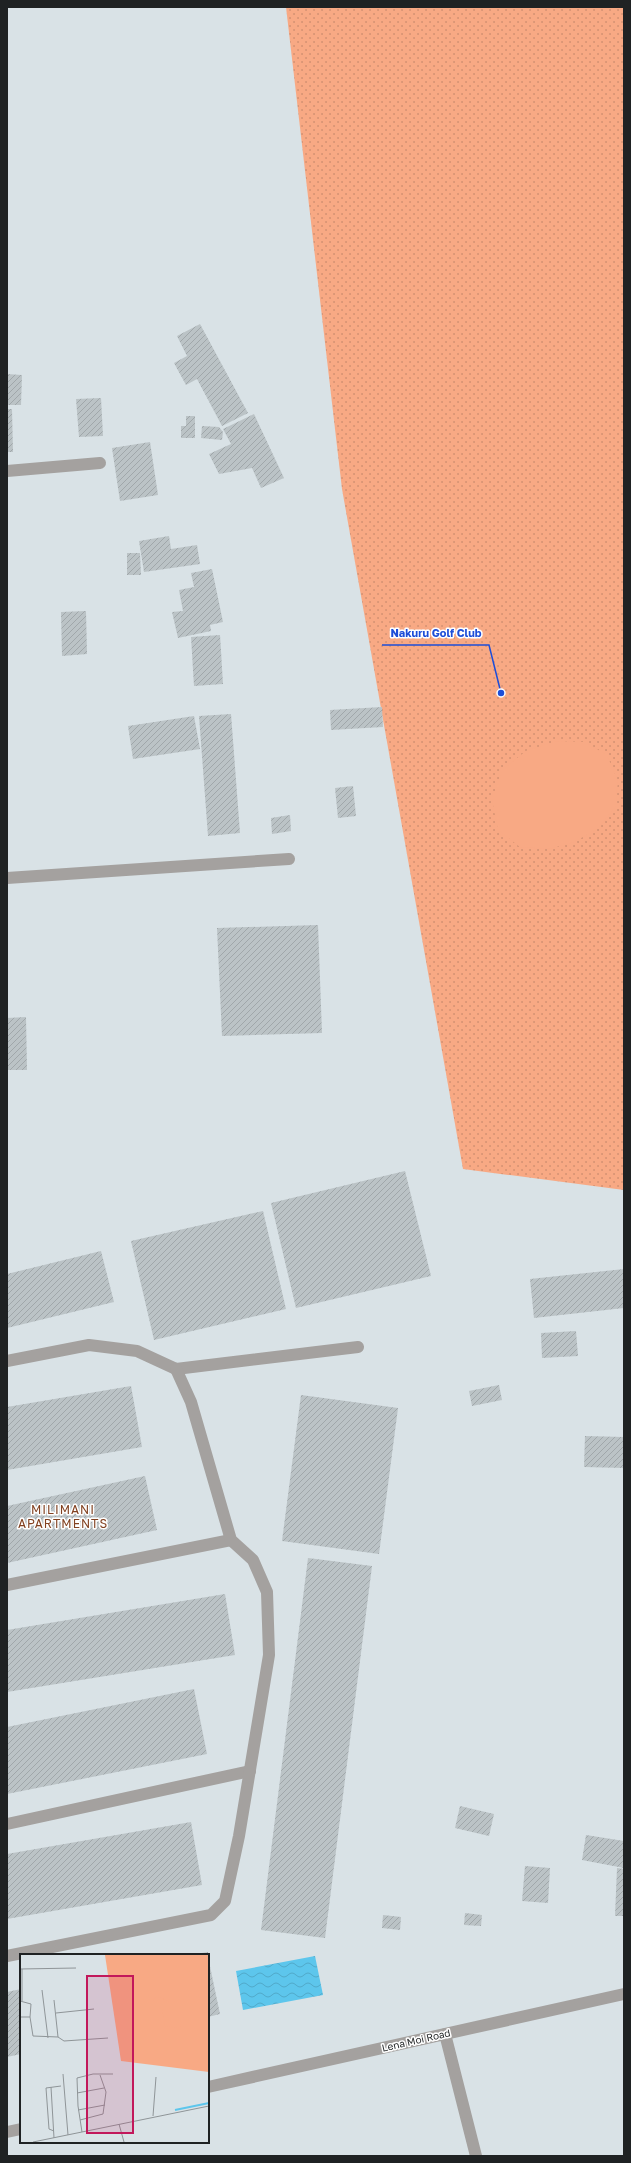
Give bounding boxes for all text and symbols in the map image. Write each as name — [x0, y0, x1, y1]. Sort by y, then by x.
callout: Nakuru Golf Club — [382, 622, 489, 645]
text: Nakuru Golf Club — [390, 626, 482, 639]
district label: MILIMANI APARTMENTS — [18, 1502, 108, 1531]
inset map — [20, 1954, 209, 2143]
street label: Lena Moi Road — [381, 2026, 451, 2054]

